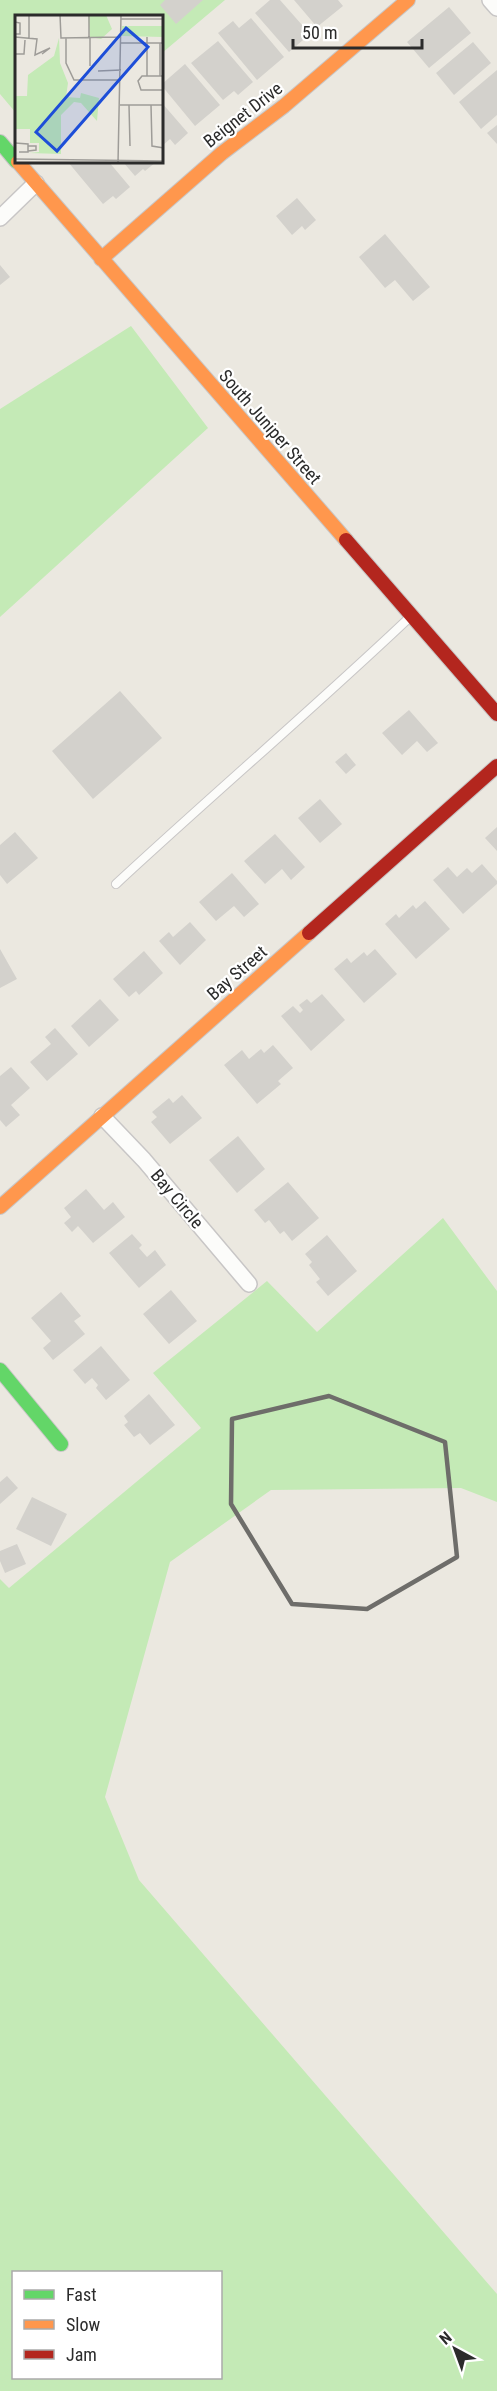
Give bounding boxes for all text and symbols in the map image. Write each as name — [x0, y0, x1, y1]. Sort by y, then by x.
scale bar — [293, 12, 422, 50]
inset map — [15, 15, 164, 164]
text: 50 m — [302, 22, 337, 43]
street label: Beignet Drive — [199, 77, 286, 152]
street label: South Juniper Street — [215, 365, 326, 488]
street label: Bay Street — [203, 941, 271, 1004]
street label: Bay Circle — [147, 1165, 208, 1232]
legend — [12, 2271, 222, 2379]
text: Fast — [66, 2284, 97, 2305]
text: Slow — [66, 2314, 101, 2335]
north arrow — [425, 2319, 485, 2379]
text: N — [436, 2328, 455, 2348]
text: Jam — [66, 2344, 97, 2365]

